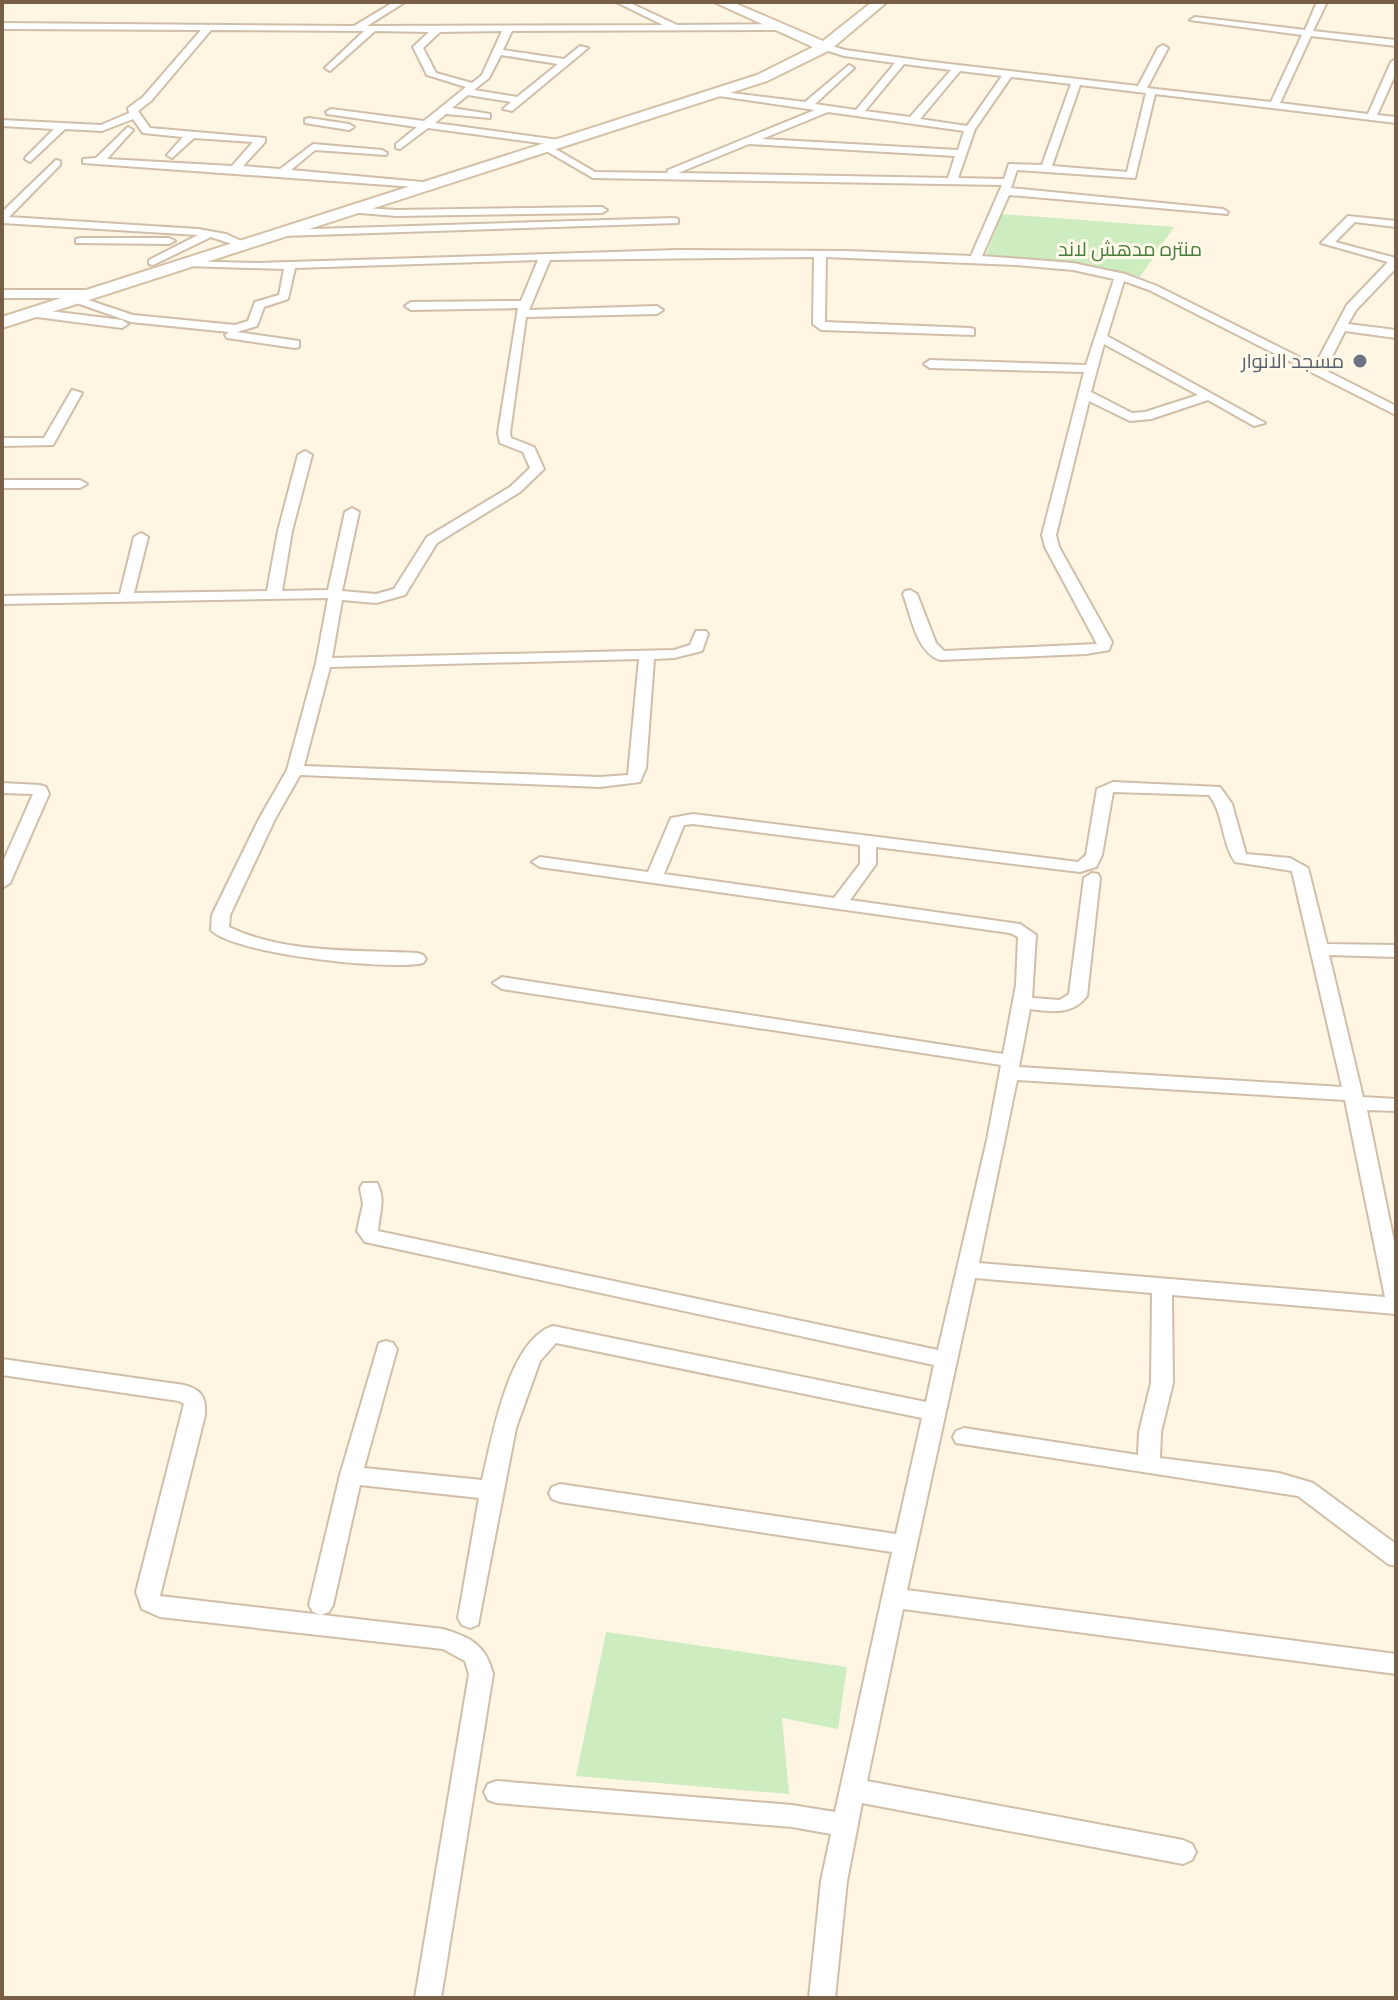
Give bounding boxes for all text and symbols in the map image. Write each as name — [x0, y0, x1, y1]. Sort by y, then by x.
park label: منتره مدهش لاند — [1058, 236, 1202, 262]
place label: مسجد الانوار — [1240, 348, 1344, 374]
marker: مسجد الانوار — [1351, 352, 1369, 370]

